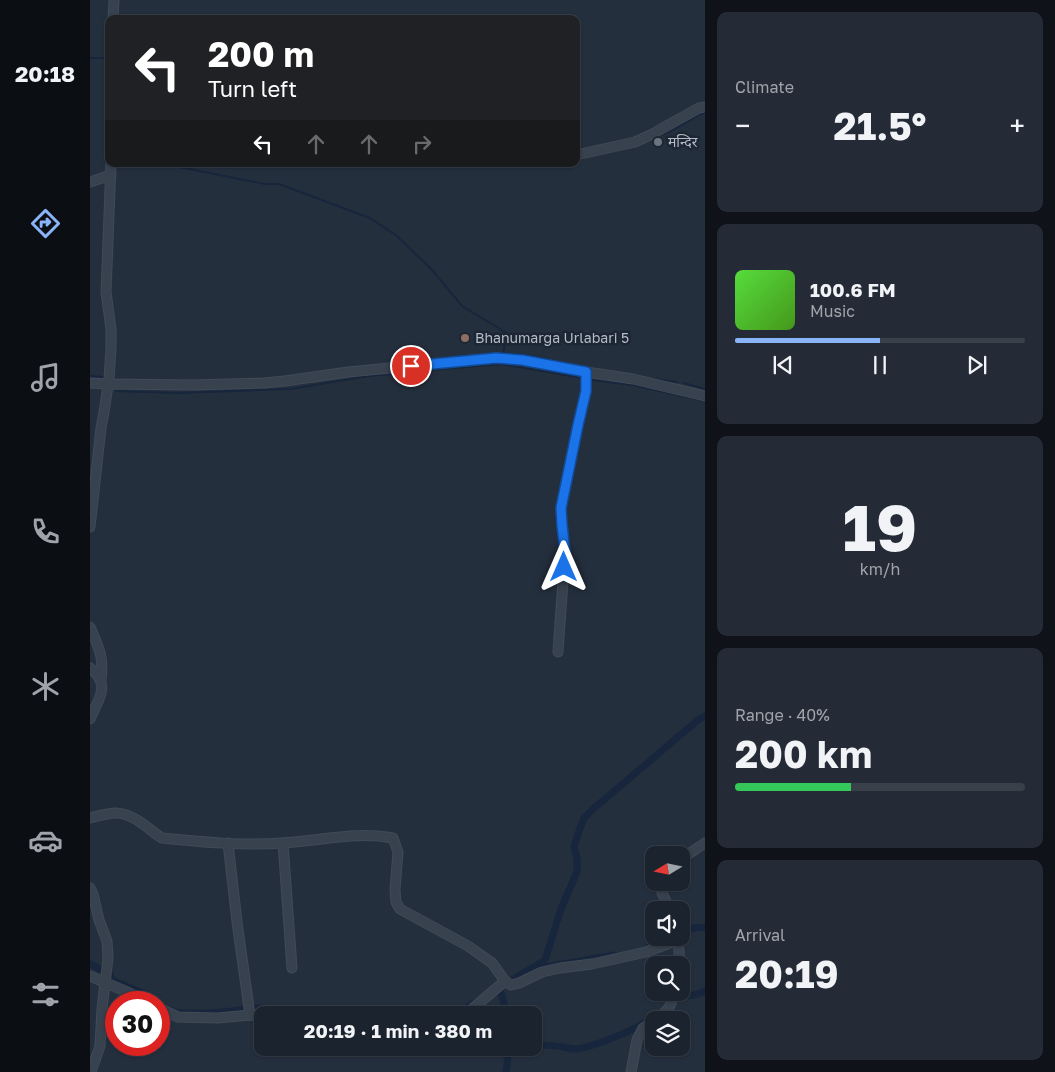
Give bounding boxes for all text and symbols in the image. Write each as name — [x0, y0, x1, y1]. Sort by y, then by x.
text: 200 m — [208, 33, 314, 75]
icon: left — [125, 35, 190, 100]
text: 20:18 — [15, 60, 75, 87]
text: Turn left — [208, 75, 297, 102]
text: Climate — [735, 77, 794, 97]
text: 21.5° — [834, 103, 926, 148]
text: − — [735, 109, 750, 142]
text: + — [1010, 109, 1025, 142]
icon: left — [249, 130, 277, 158]
icon: ahead — [302, 130, 330, 158]
icon: ahead — [355, 130, 383, 158]
icon: right — [408, 130, 436, 158]
place label: मन्दिर — [668, 133, 698, 150]
marker: मन्दिर — [652, 136, 664, 148]
icon: directions — [28, 206, 63, 241]
text: 100.6 FM — [810, 278, 896, 301]
text: Music — [810, 301, 855, 321]
place label: Bhanumarga Urlabari 5 — [475, 329, 629, 346]
marker: Bhanumarga Urlabari 5 — [459, 332, 471, 344]
pin — [390, 345, 432, 387]
icon: previous — [769, 351, 797, 379]
icon: pause — [866, 351, 894, 379]
icon: next — [963, 351, 991, 379]
icon: arrive — [397, 352, 425, 380]
icon: music — [28, 360, 63, 395]
text: 19 — [843, 487, 917, 565]
icon: phone — [28, 514, 63, 549]
position arrow — [537, 540, 589, 592]
text: km/h — [860, 559, 900, 579]
icon: climate — [28, 669, 63, 704]
text: Range · 40% — [735, 705, 830, 725]
text: 200 km — [735, 731, 872, 776]
icon: car — [28, 823, 63, 858]
north arrow — [645, 846, 690, 891]
map controls — [645, 846, 690, 1056]
button: sound — [645, 901, 690, 946]
text: Arrival — [735, 925, 785, 945]
text: 20:19 — [735, 951, 839, 996]
button: search — [645, 956, 690, 1001]
icon: filters — [28, 977, 63, 1012]
speed limit sign: 30 — [105, 991, 170, 1056]
button: layers — [645, 1011, 690, 1056]
text: 20:19 · 1 min · 380 m — [304, 1019, 492, 1042]

